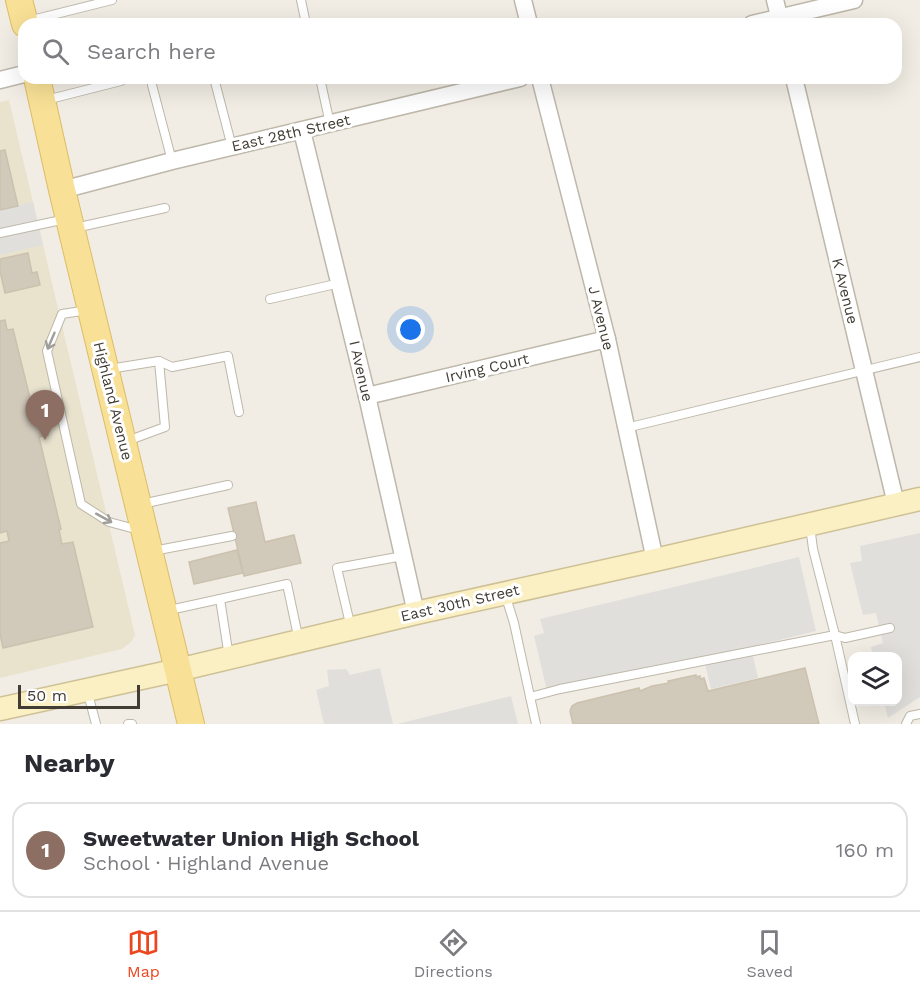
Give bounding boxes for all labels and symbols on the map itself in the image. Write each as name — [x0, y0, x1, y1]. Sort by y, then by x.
street label: East 28th Street — [230, 110, 353, 155]
street label: K Avenue — [828, 256, 862, 326]
street label: J Avenue — [584, 284, 618, 352]
your location — [396, 315, 425, 344]
one-way arrow — [45, 331, 56, 350]
street label: I Avenue — [345, 339, 377, 403]
street label: Highland Avenue — [90, 340, 136, 462]
street label: Irving Court — [443, 349, 531, 386]
pin: 1 — [26, 390, 64, 440]
one-way arrow — [95, 513, 112, 525]
street label: East 30th Street — [399, 580, 522, 625]
scale bar — [18, 682, 140, 710]

